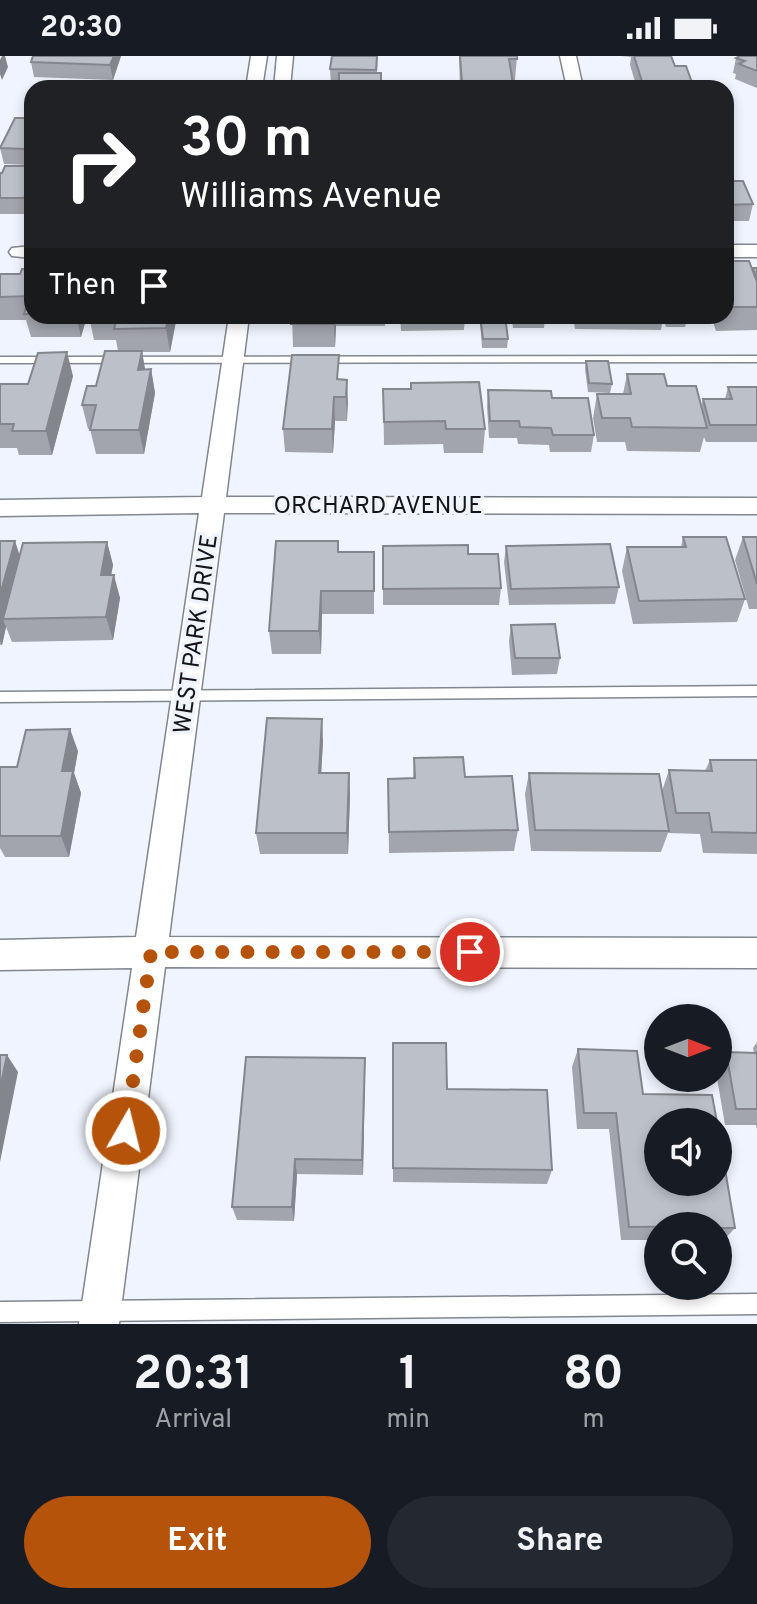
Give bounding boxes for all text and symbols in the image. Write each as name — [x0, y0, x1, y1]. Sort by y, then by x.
text: 20:30 — [40, 10, 123, 47]
text: 30 m — [180, 106, 313, 176]
icon: right — [48, 112, 152, 216]
text: Williams Avenue — [180, 175, 442, 221]
icon: arrive — [132, 264, 176, 308]
text: Then — [48, 268, 116, 305]
street label: ORCHARD AVENUE — [273, 492, 483, 522]
street label: WEST PARK DRIVE — [168, 533, 226, 736]
pin — [436, 918, 504, 986]
icon: arrive — [448, 930, 492, 974]
north arrow — [644, 1004, 732, 1092]
map controls — [644, 1004, 732, 1300]
position arrow — [84, 1089, 168, 1173]
button: sound — [644, 1108, 732, 1196]
button: search — [644, 1212, 732, 1300]
text: 20:31 — [133, 1346, 254, 1406]
text: 1 — [399, 1346, 418, 1406]
text: 80 — [563, 1346, 624, 1406]
text: Arrival — [155, 1404, 232, 1437]
text: min — [387, 1404, 430, 1437]
text: m — [582, 1404, 604, 1437]
button: Exit — [24, 1496, 371, 1588]
button: Share — [387, 1496, 733, 1588]

